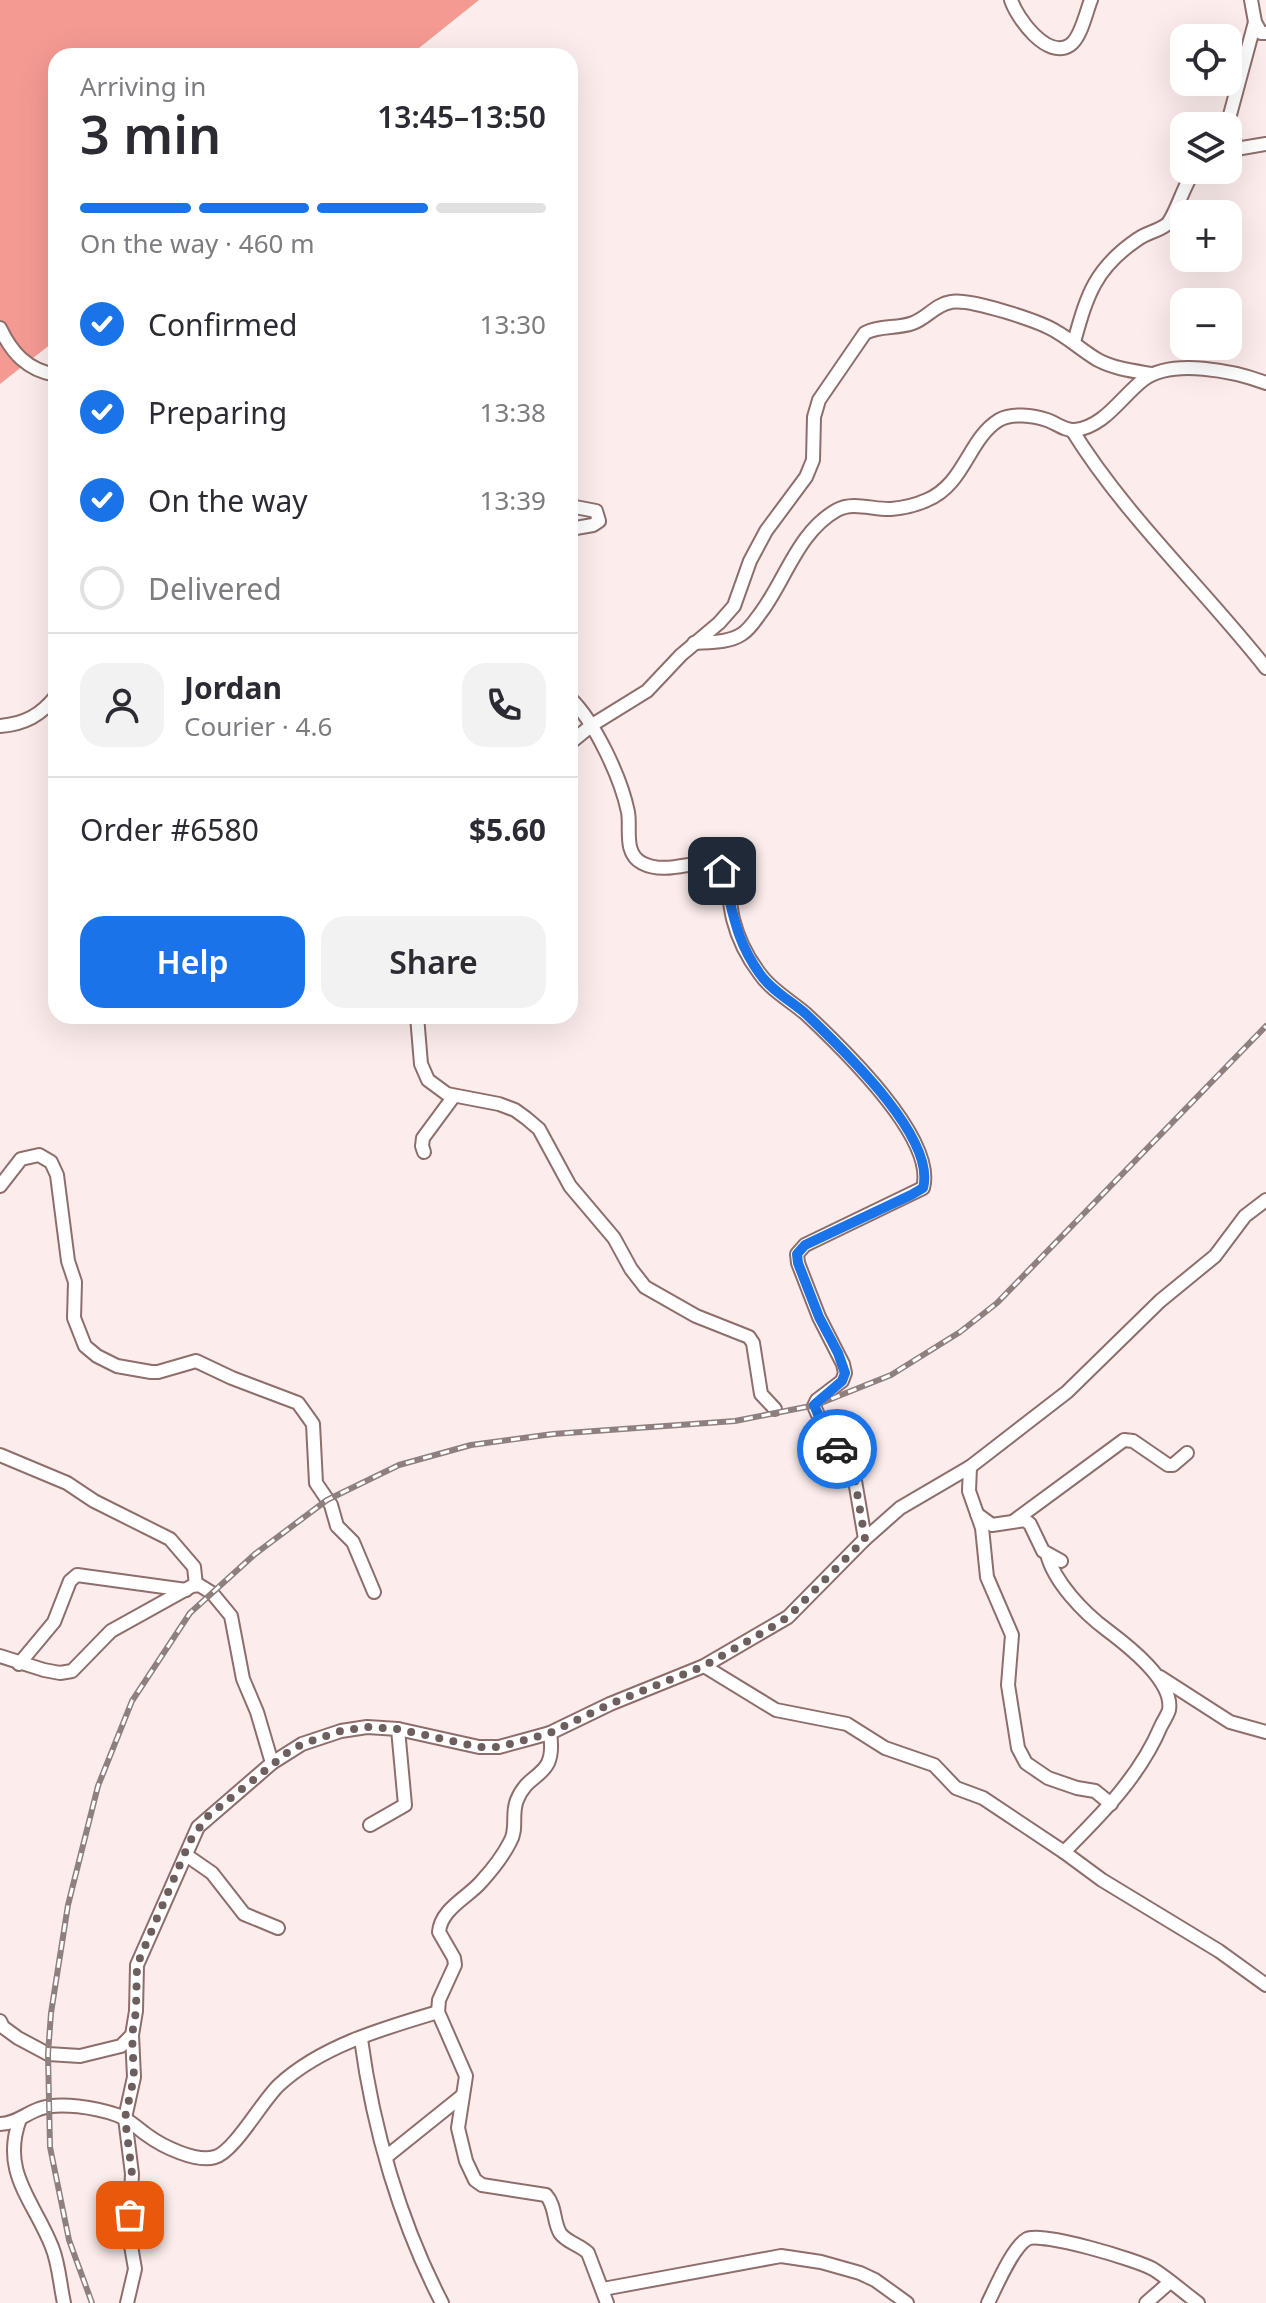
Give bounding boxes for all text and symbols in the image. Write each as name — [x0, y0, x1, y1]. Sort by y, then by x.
map controls — [1170, 24, 1242, 360]
button: locate — [1170, 24, 1242, 96]
text: Arriving in — [80, 68, 206, 104]
text: 13:45–13:50 — [377, 96, 546, 137]
text: 3 min — [80, 98, 221, 169]
button: layers — [1170, 112, 1242, 184]
button: + — [1170, 200, 1242, 272]
text: On the way · 460 m — [80, 225, 314, 261]
button: − — [1170, 288, 1242, 360]
icon: check — [80, 302, 124, 346]
text: Confirmed — [148, 304, 298, 345]
text: 13:30 — [480, 306, 546, 342]
icon: check — [80, 390, 124, 434]
text: Preparing — [148, 392, 287, 433]
text: 13:38 — [480, 394, 546, 430]
icon: check — [80, 478, 124, 522]
text: On the way — [148, 480, 308, 521]
text: 13:39 — [480, 482, 546, 518]
text: Delivered — [148, 568, 282, 609]
button: person — [80, 663, 164, 747]
button: phone — [462, 663, 546, 747]
text: Jordan — [184, 667, 282, 708]
text: Courier · 4.6 — [184, 708, 332, 744]
text: Order #6580 — [80, 809, 259, 850]
text: $5.60 — [469, 809, 546, 850]
pin — [688, 837, 756, 905]
icon: home — [700, 849, 744, 893]
button: Help — [80, 916, 305, 1008]
button: Share — [321, 916, 546, 1008]
courier — [797, 1409, 877, 1489]
icon: car — [815, 1427, 859, 1471]
pin — [96, 2181, 164, 2249]
icon: bag — [108, 2193, 152, 2237]

